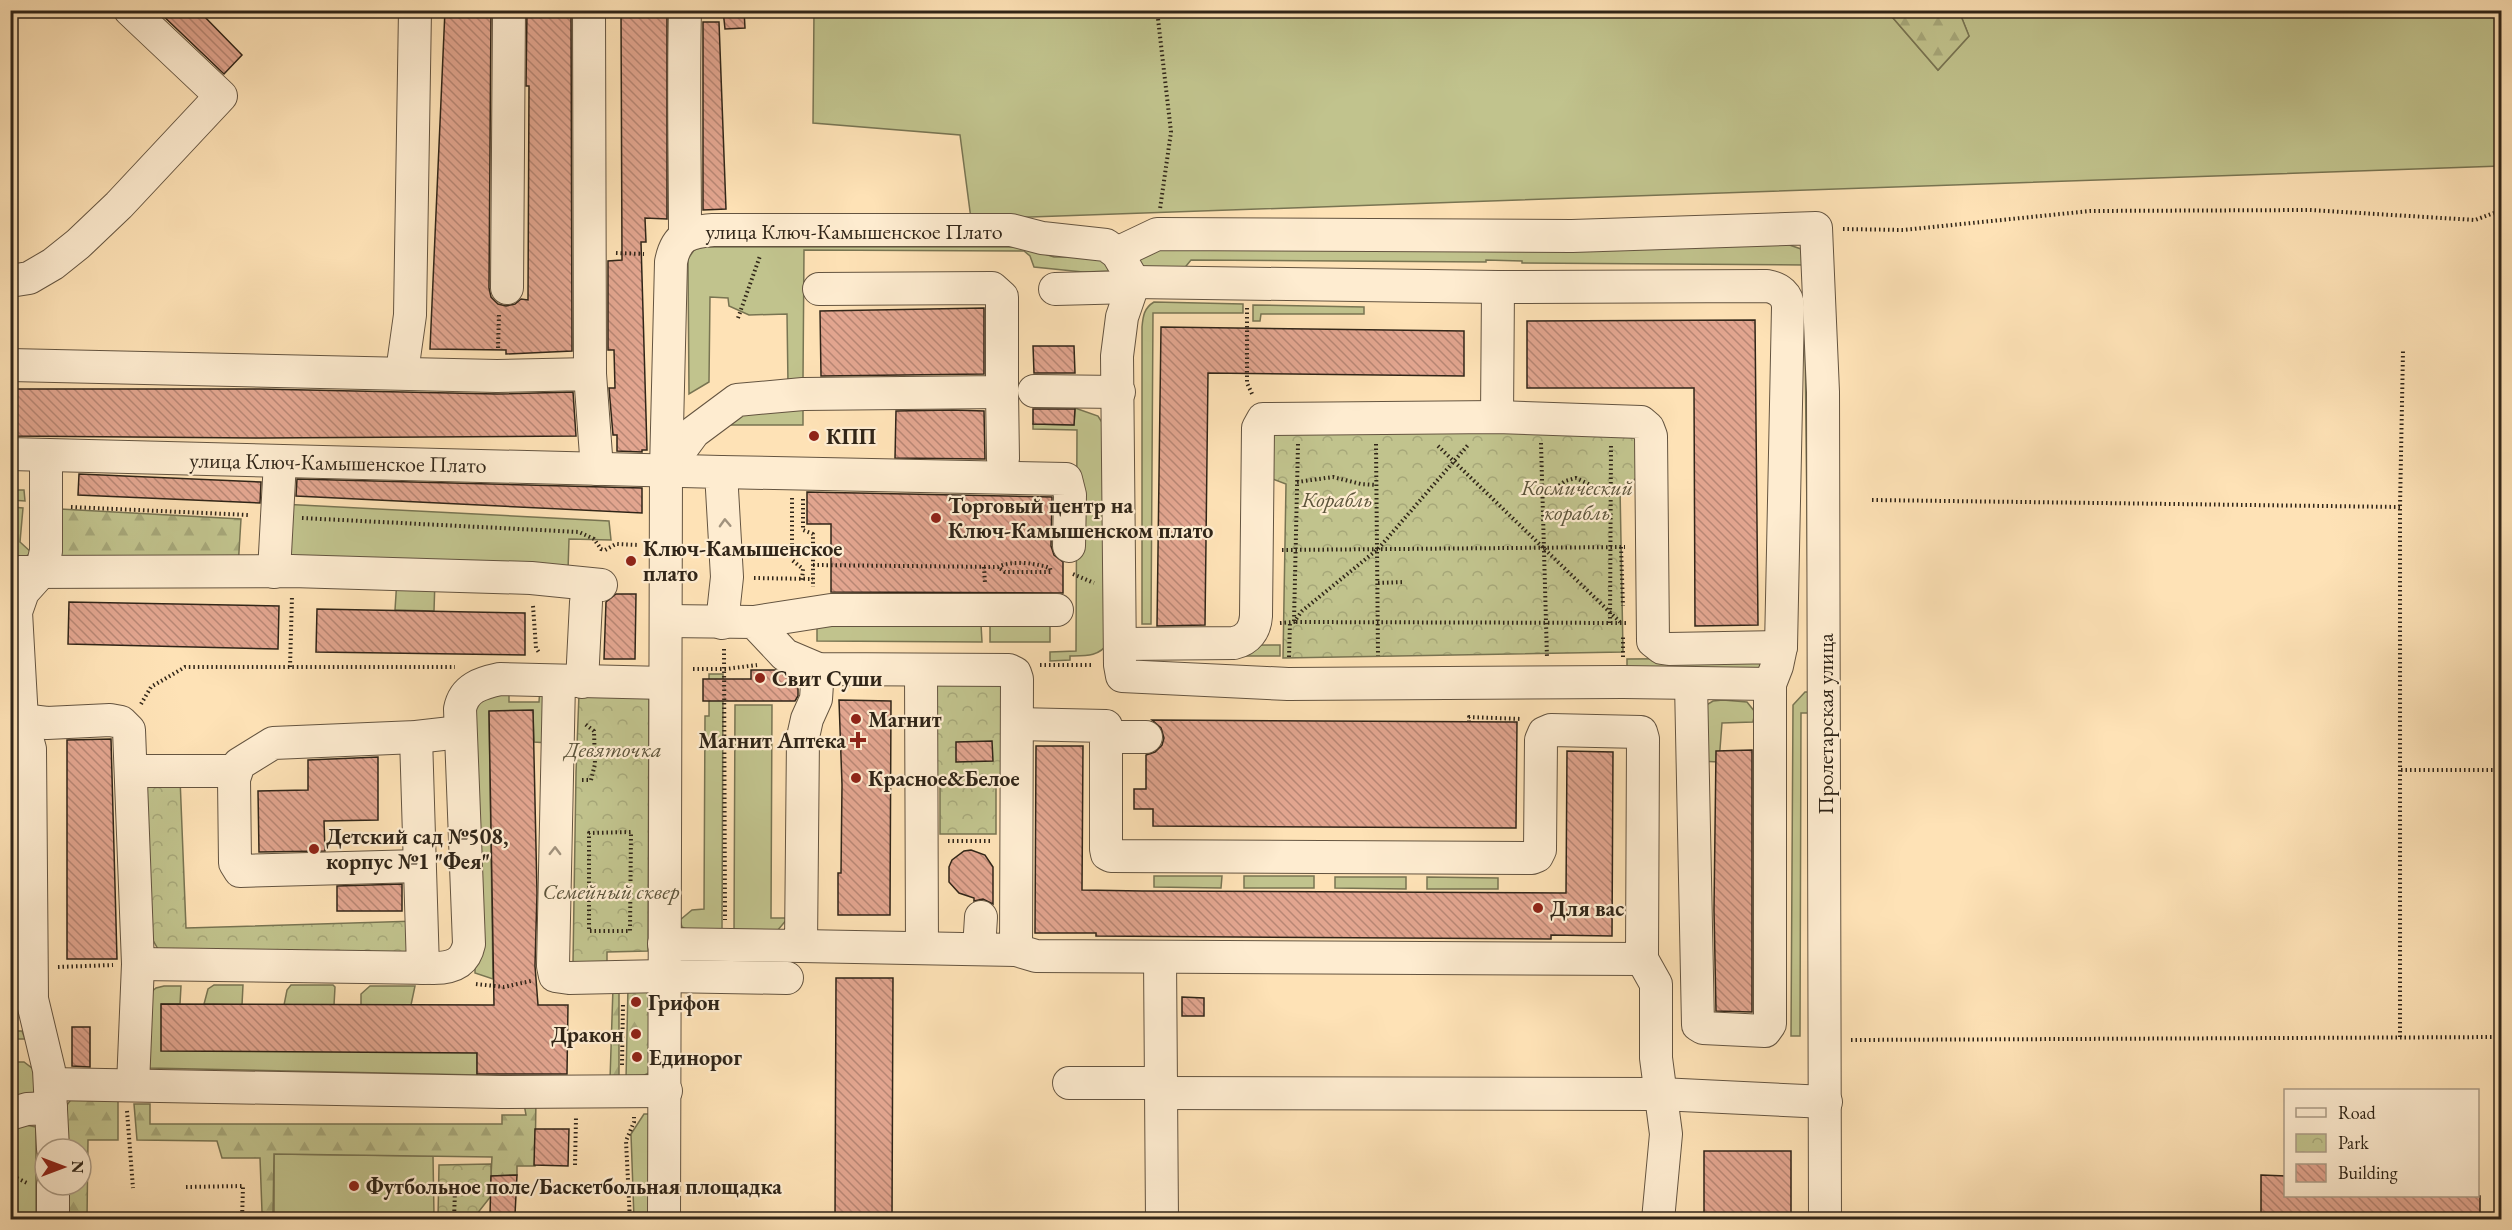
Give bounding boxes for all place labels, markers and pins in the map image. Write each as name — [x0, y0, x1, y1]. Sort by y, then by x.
place label: КПП — [826, 422, 876, 451]
marker: КПП — [807, 429, 821, 443]
place label: Торговый центр на Ключ-Камышенском плато — [948, 491, 1213, 545]
marker: Торговый центр на Ключ-Камышенском плато — [929, 511, 943, 525]
place label: Ключ-Камышенское плато — [643, 534, 843, 588]
marker: Ключ-Камышенское плато — [624, 554, 638, 568]
place label: Свит Суши — [772, 664, 883, 693]
marker: Свит Суши — [753, 671, 767, 685]
place label: Магнит — [868, 705, 942, 734]
marker: Магнит — [849, 712, 863, 726]
place label: Магнит Аптека — [698, 726, 846, 755]
marker: Магнит Аптека — [851, 733, 865, 747]
place label: Красное&Белое — [868, 764, 1020, 793]
marker: Красное&Белое — [849, 771, 863, 785]
place label: Детский сад №508, корпус №1 "Фея" — [326, 822, 508, 876]
marker: Детский сад №508, корпус №1 "Фея" — [307, 842, 321, 856]
place label: Для вас — [1550, 894, 1624, 923]
marker: Для вас — [1531, 901, 1545, 915]
place label: Грифон — [648, 988, 720, 1017]
marker: Грифон — [629, 995, 643, 1009]
place label: Дракон — [551, 1020, 624, 1049]
marker: Дракон — [629, 1027, 643, 1041]
place label: Единорог — [649, 1043, 742, 1072]
marker: Единорог — [630, 1050, 644, 1064]
place label: Футбольное поле/Баскетбольная площадка — [366, 1172, 782, 1201]
marker: Футбольное поле/Баскетбольная площадка — [347, 1179, 361, 1193]

